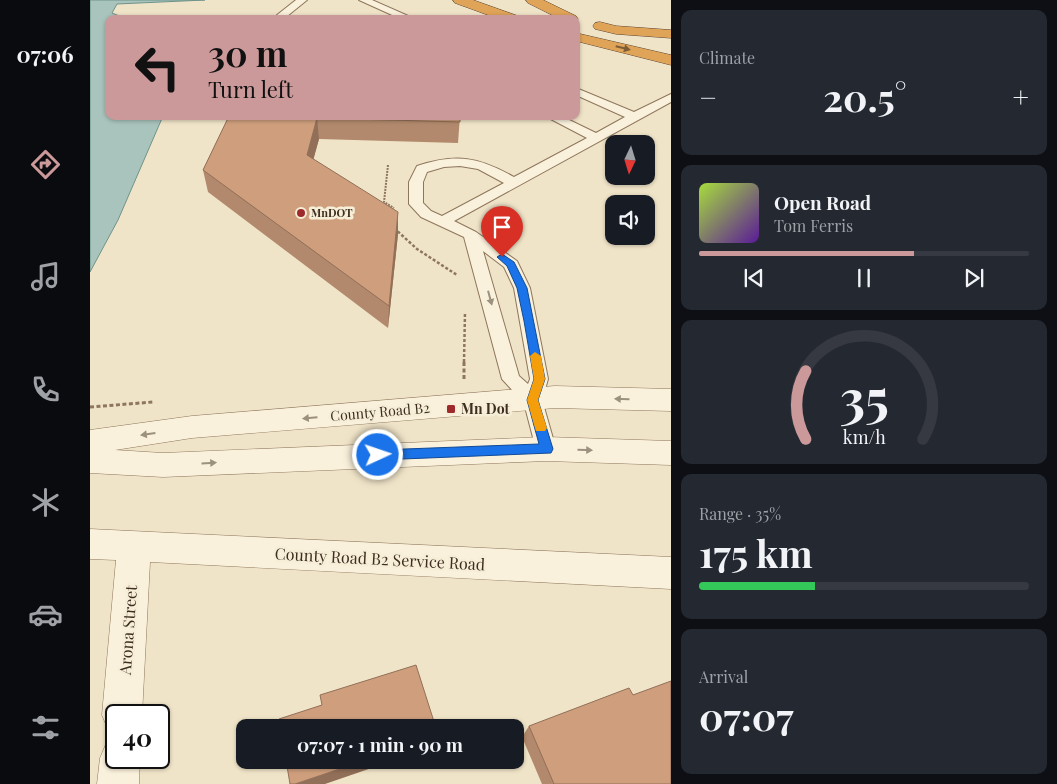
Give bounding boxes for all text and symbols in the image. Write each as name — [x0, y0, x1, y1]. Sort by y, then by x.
text: 30 m — [208, 29, 288, 76]
icon: left — [125, 35, 190, 100]
text: 07:06 — [16, 39, 74, 69]
one-way arrow — [616, 44, 631, 52]
text: Climate — [699, 47, 755, 68]
text: 20.5° — [823, 71, 906, 122]
text: Turn left — [208, 74, 293, 104]
text: − — [699, 78, 717, 115]
text: + — [1013, 78, 1029, 115]
north arrow — [605, 135, 655, 185]
map controls — [605, 135, 655, 245]
icon: directions — [28, 147, 63, 182]
text: Open Road — [774, 189, 871, 215]
button: sound — [605, 195, 655, 245]
place label: MnDOT — [311, 205, 353, 220]
pin — [481, 206, 523, 257]
marker: MnDOT — [295, 207, 307, 219]
icon: arrive — [488, 213, 516, 241]
text: Tom Ferris — [774, 215, 853, 236]
icon: music — [28, 259, 63, 294]
icon: previous — [740, 264, 768, 292]
icon: pause — [850, 264, 878, 292]
icon: next — [960, 264, 988, 292]
one-way arrow — [486, 291, 494, 306]
text: 35 — [839, 362, 889, 431]
icon: phone — [28, 372, 63, 407]
one-way arrow — [614, 395, 630, 403]
street label: County Road B2 — [329, 398, 431, 425]
place label: Mn Dot — [461, 399, 510, 418]
marker: Mn Dot — [445, 403, 457, 415]
one-way arrow — [301, 414, 317, 422]
text: km/h — [843, 425, 886, 448]
position arrow — [351, 428, 403, 480]
one-way arrow — [140, 430, 156, 438]
one-way arrow — [578, 447, 594, 455]
one-way arrow — [201, 458, 217, 466]
icon: climate — [28, 485, 63, 520]
text: Range · 35% — [699, 503, 781, 524]
text: 175 km — [699, 527, 813, 578]
street label: County Road B2 Service Road — [274, 543, 486, 574]
street label: Arona Street — [114, 584, 141, 677]
icon: car — [28, 597, 63, 632]
text: Arrival — [699, 666, 748, 687]
text: 07:07 — [699, 690, 794, 741]
speed limit sign: 40 — [105, 704, 170, 769]
icon: filters — [28, 710, 63, 745]
text: 07:07 · 1 min · 90 m — [297, 731, 463, 757]

